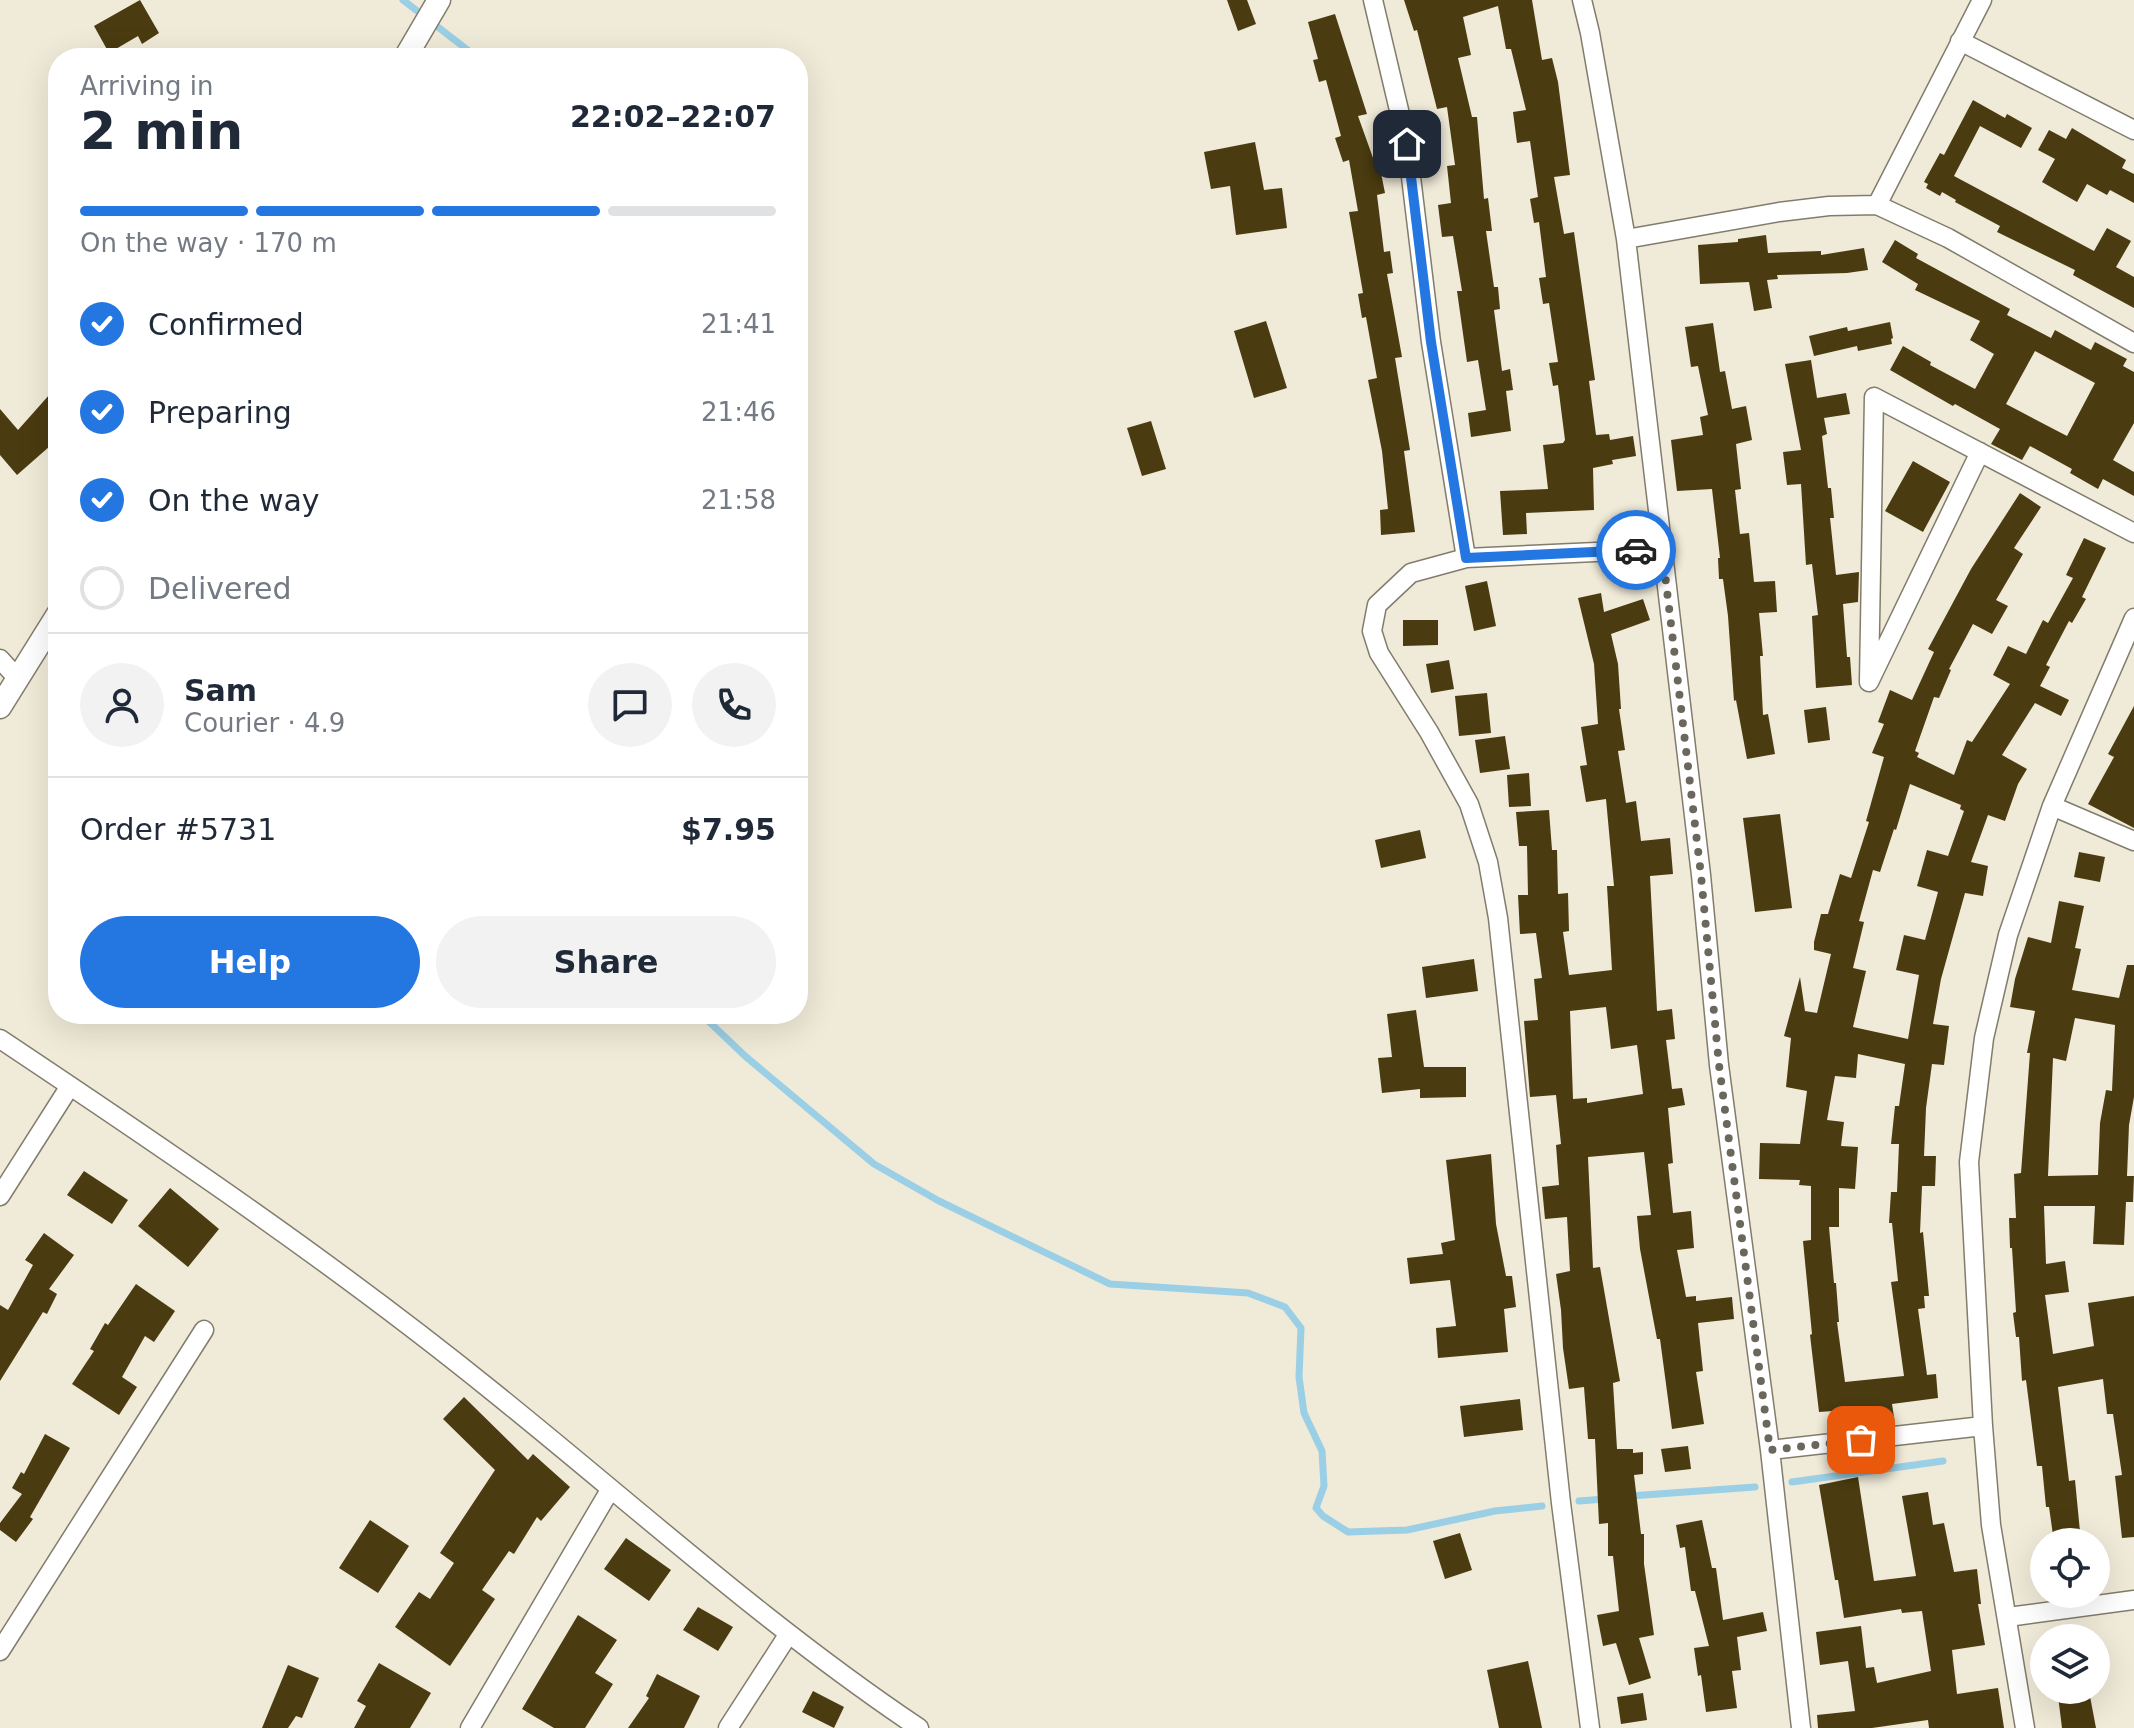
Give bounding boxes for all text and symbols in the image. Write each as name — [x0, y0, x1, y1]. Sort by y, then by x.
text: Arriving in — [80, 71, 214, 101]
text: 22:02–22:07 — [570, 99, 776, 134]
text: 2 min — [80, 101, 243, 161]
pin — [1373, 110, 1441, 178]
icon: home — [1385, 122, 1429, 166]
text: On the way · 170 m — [80, 228, 337, 258]
icon: check — [80, 302, 124, 346]
text: Confirmed — [148, 307, 304, 342]
text: 21:41 — [701, 309, 776, 339]
icon: check — [80, 390, 124, 434]
text: Preparing — [148, 395, 292, 430]
text: 21:46 — [701, 397, 776, 427]
icon: check — [80, 478, 124, 522]
text: On the way — [148, 483, 320, 518]
text: 21:58 — [701, 485, 776, 515]
courier — [1596, 510, 1676, 590]
icon: car — [1614, 528, 1658, 572]
text: Delivered — [148, 571, 292, 606]
button: person — [80, 663, 164, 747]
button: chat — [588, 663, 672, 747]
button: phone — [692, 663, 776, 747]
text: Sam — [184, 673, 257, 708]
text: Courier · 4.9 — [184, 708, 345, 738]
text: Order #5731 — [80, 812, 276, 847]
text: $7.95 — [681, 812, 776, 847]
button: Help — [80, 916, 420, 1008]
button: Share — [436, 916, 776, 1008]
pin — [1827, 1406, 1895, 1474]
icon: bag — [1839, 1418, 1883, 1462]
map controls — [2030, 1528, 2110, 1704]
button: locate — [2030, 1528, 2110, 1608]
button: layers — [2030, 1624, 2110, 1704]

